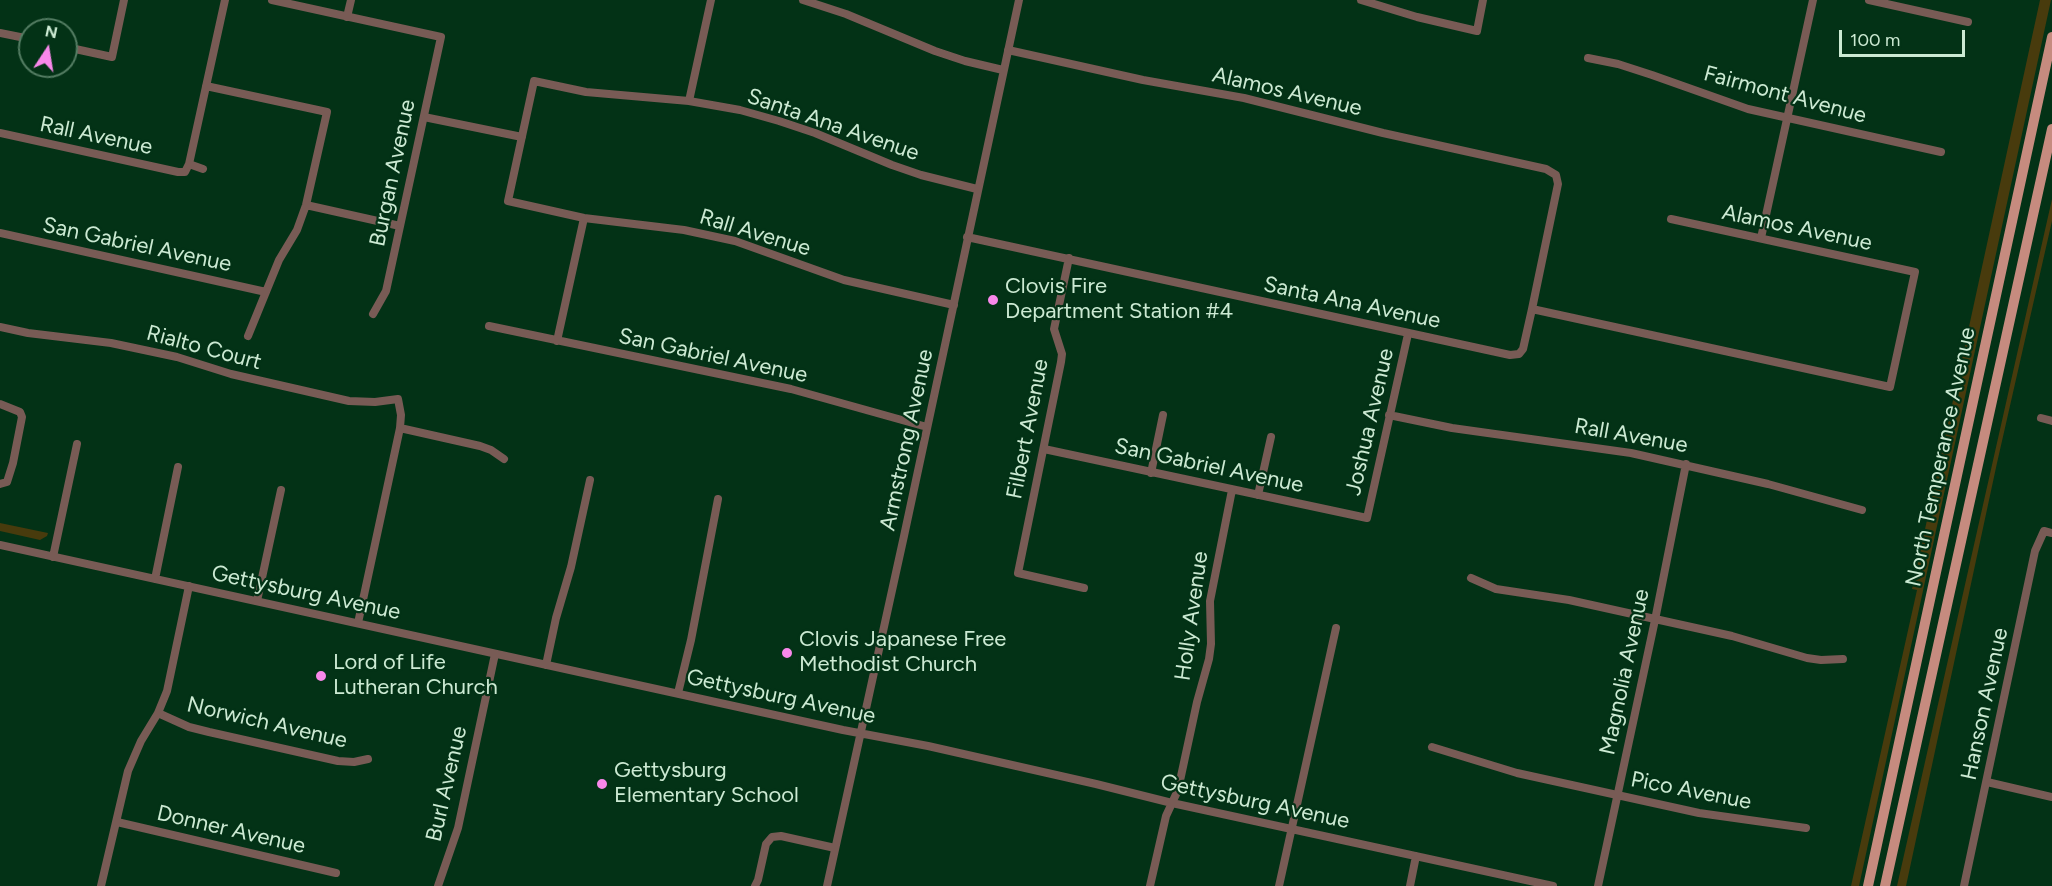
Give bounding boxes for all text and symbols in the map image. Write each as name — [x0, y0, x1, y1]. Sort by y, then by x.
north arrow — [18, 18, 78, 78]
scale bar — [1842, 18, 1968, 56]
text: N — [43, 21, 59, 42]
text: 100 m — [1850, 29, 1900, 51]
street label: Fairmont Avenue — [1701, 61, 1869, 129]
street label: Alamos Avenue — [1210, 62, 1364, 122]
street label: Santa Ana Avenue — [744, 83, 922, 167]
street label: Burgan Avenue — [365, 97, 421, 249]
street label: Rall Avenue — [37, 111, 155, 161]
street label: Alamos Avenue — [1720, 199, 1874, 257]
street label: Rall Avenue — [696, 204, 814, 262]
street label: San Gabriel Avenue — [40, 212, 234, 278]
street label: Santa Ana Avenue — [1261, 271, 1443, 335]
place label: Clovis Fire Department Station #4 — [1005, 274, 1233, 326]
marker: Clovis Fire Department Station #4 — [986, 293, 1000, 307]
street label: Rialto Court — [144, 320, 264, 376]
street label: San Gabriel Avenue — [616, 323, 810, 389]
street label: North Temperance Avenue — [1901, 325, 1981, 589]
street label: Joshua Avenue — [1340, 346, 1400, 498]
street label: Armstrong Avenue — [875, 347, 939, 533]
street label: Filbert Avenue — [1001, 357, 1055, 501]
street label: Rall Avenue — [1572, 413, 1690, 459]
street label: San Gabriel Avenue — [1112, 433, 1306, 499]
street label: Holly Avenue — [1170, 550, 1214, 682]
street label: Gettysburg Avenue — [209, 560, 403, 626]
street label: Magnolia Avenue — [1595, 587, 1655, 757]
street label: Hanson Avenue — [1956, 625, 2014, 783]
place label: Clovis Japanese Free Methodist Church — [799, 627, 1006, 678]
marker: Clovis Japanese Free Methodist Church — [780, 646, 794, 660]
place label: Lord of Life Lutheran Church — [333, 650, 498, 702]
street label: Gettysburg Avenue — [684, 664, 878, 730]
marker: Lord of Life Lutheran Church — [314, 669, 328, 683]
street label: Norwich Avenue — [184, 692, 350, 754]
street label: Burl Avenue — [421, 724, 473, 844]
place label: Gettysburg Elementary School — [614, 758, 799, 810]
street label: Pico Avenue — [1628, 766, 1754, 816]
street label: Gettysburg Avenue — [1158, 769, 1352, 835]
marker: Gettysburg Elementary School — [595, 777, 609, 791]
street label: Donner Avenue — [154, 800, 308, 860]

